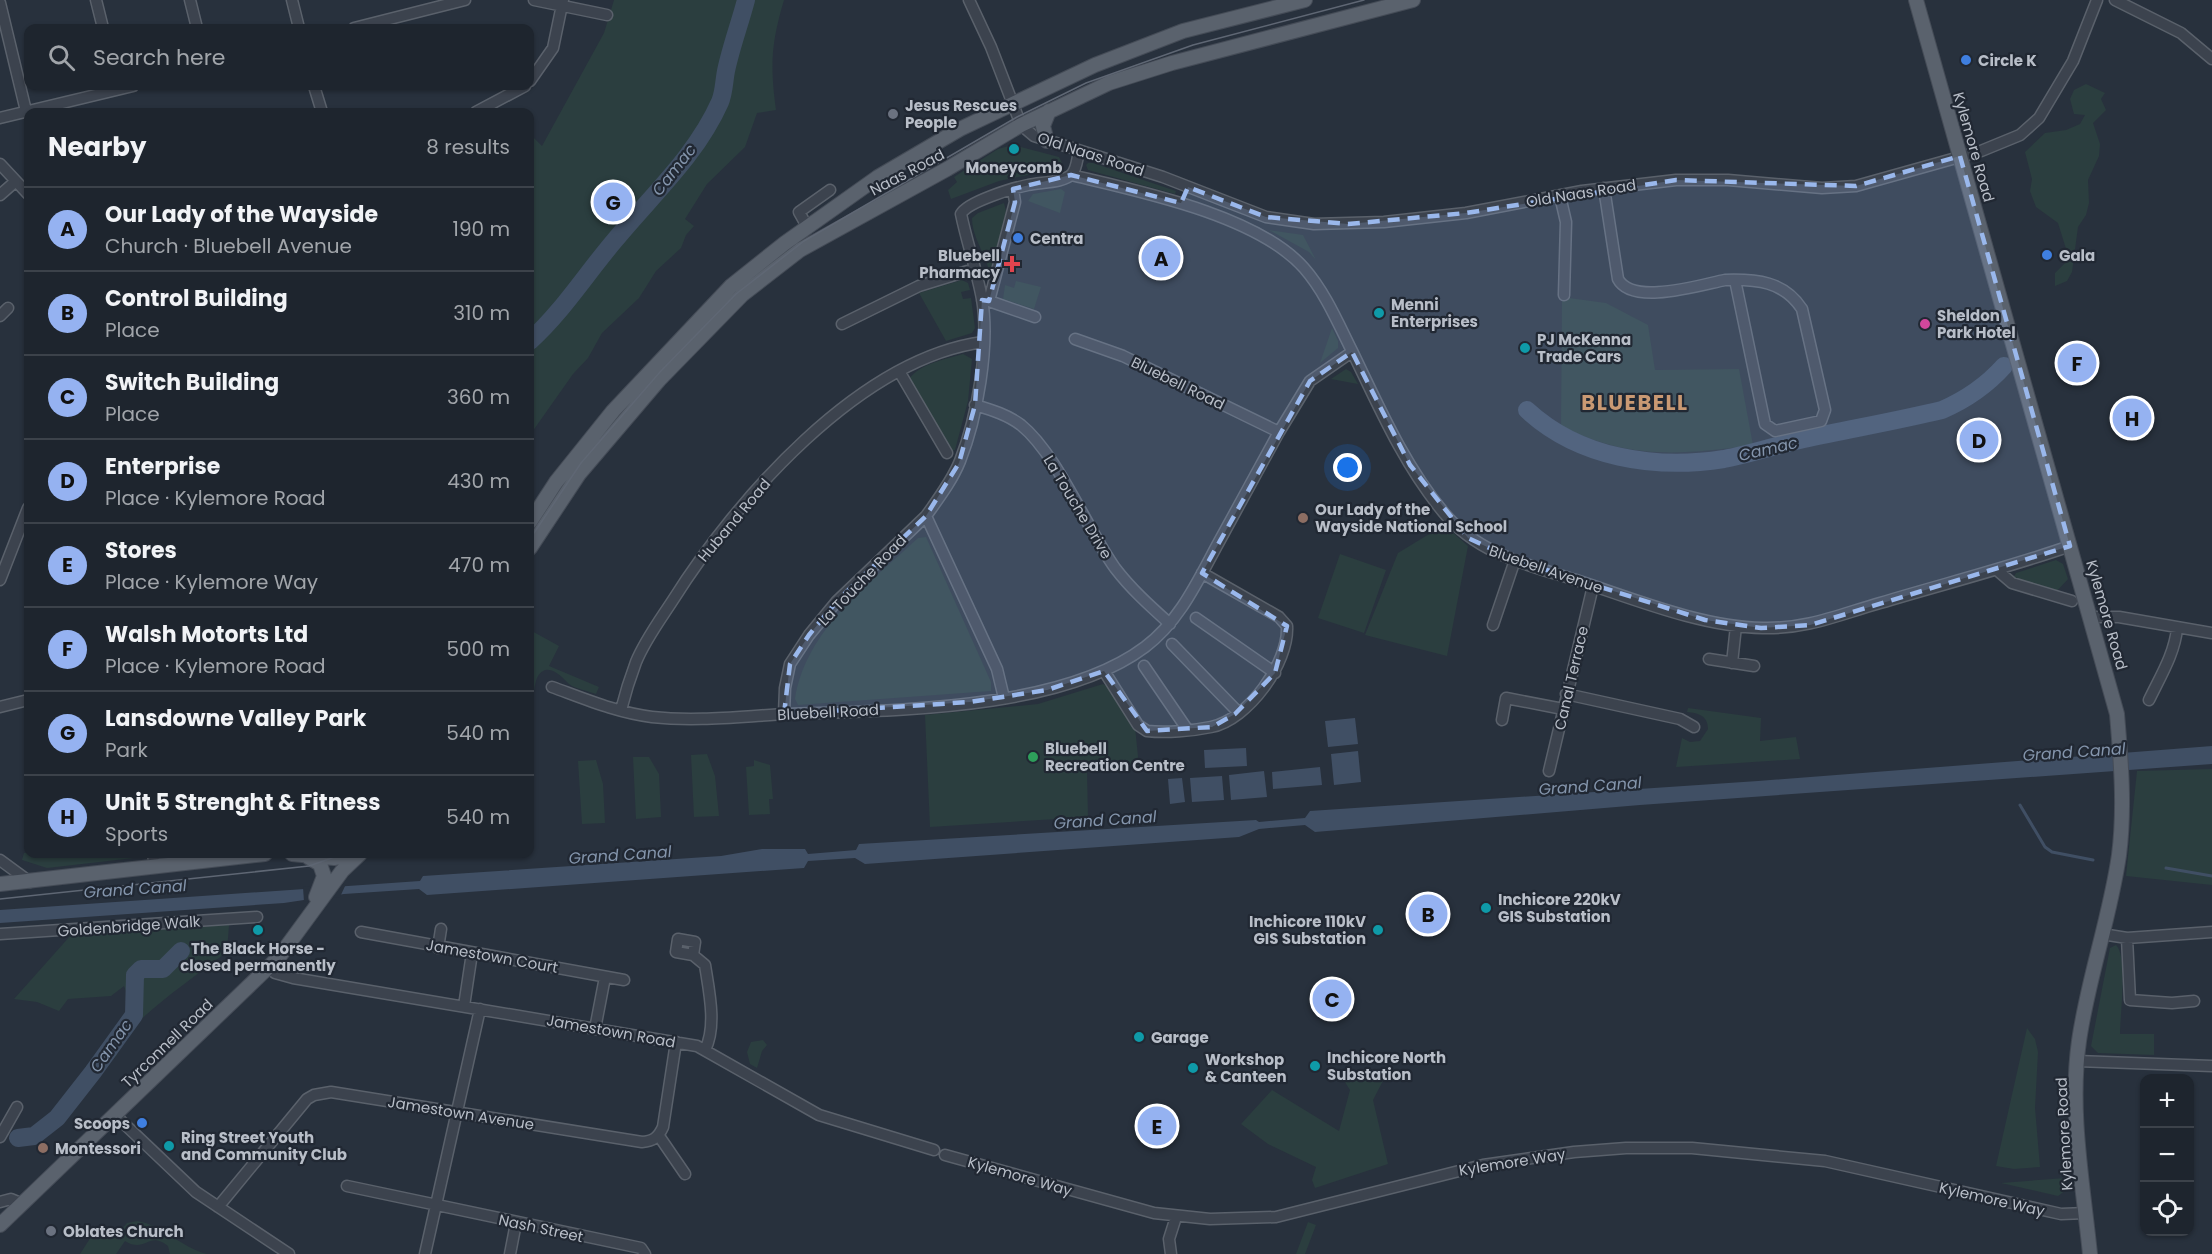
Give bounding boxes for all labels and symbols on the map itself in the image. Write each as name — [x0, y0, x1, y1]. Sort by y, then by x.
place label: Circle K — [1978, 50, 2037, 71]
marker: Circle K — [1959, 53, 1973, 67]
street label: Kylemore Road — [1948, 90, 2000, 204]
place label: Jesus Rescues People — [905, 95, 1017, 133]
marker: Jesus Rescues People — [886, 107, 900, 121]
street label: Old Naas Road — [1035, 127, 1147, 181]
water label: Camac — [646, 139, 702, 201]
marker: Moneycomb — [1007, 142, 1021, 156]
street label: Naas Road — [866, 144, 948, 200]
place label: Moneycomb — [966, 157, 1062, 178]
street label: Old Naas Road — [1524, 174, 1638, 212]
pin: G — [594, 180, 632, 224]
place label: Centra — [1030, 228, 1083, 249]
marker: Centra — [1011, 231, 1025, 245]
pin: A — [1142, 236, 1180, 280]
place label: Bluebell Pharmacy — [919, 245, 1001, 283]
place label: Gala — [2059, 245, 2095, 266]
marker: Gala — [2040, 248, 2054, 262]
marker: Bluebell Pharmacy — [1005, 257, 1019, 271]
place label: Menni Enterprises — [1391, 294, 1478, 332]
place label: Sheldon Park Hotel — [1937, 305, 2016, 343]
marker: Menni Enterprises — [1372, 306, 1386, 320]
marker: Sheldon Park Hotel — [1918, 317, 1932, 331]
place label: PJ McKenna Trade Cars — [1537, 329, 1631, 367]
pin: F — [2058, 340, 2096, 386]
marker: PJ McKenna Trade Cars — [1518, 341, 1532, 355]
street label: Bluebell Road — [1128, 351, 1228, 415]
district label: BLUEBELL — [1581, 388, 1689, 417]
pin: H — [2112, 396, 2152, 440]
pin: D — [1960, 418, 1998, 462]
water label: Camac — [1736, 431, 1800, 467]
street label: La Touche Drive — [1039, 451, 1117, 563]
your location — [1333, 453, 1362, 482]
street label: Huband Road — [693, 474, 775, 566]
place label: Our Lady of the Wayside National School — [1315, 499, 1507, 537]
marker: Our Lady of the Wayside National School — [1296, 511, 1310, 525]
street label: La Touche Road — [813, 530, 911, 630]
street label: Bluebell Avenue — [1486, 540, 1606, 598]
street label: Kylemore Road — [2081, 558, 2133, 672]
street label: Canal Terrace — [1549, 624, 1593, 732]
street label: Bluebell Road — [777, 699, 879, 725]
water label: Grand Canal — [2022, 737, 2126, 767]
place label: Bluebell Recreation Centre — [1045, 738, 1185, 776]
marker: Bluebell Recreation Centre — [1026, 750, 1040, 764]
water label: Grand Canal — [1538, 771, 1642, 801]
water label: Grand Canal — [1053, 805, 1157, 835]
water label: Grand Canal — [568, 840, 672, 870]
water label: Grand Canal — [83, 874, 187, 904]
place label: Inchicore 220kV GIS Substation — [1498, 889, 1621, 927]
pin: B — [1408, 892, 1448, 936]
marker: Inchicore 220kV GIS Substation — [1479, 901, 1493, 915]
street label: Goldenbridge Walk — [57, 911, 201, 941]
place label: Inchicore 110kV GIS Substation — [1249, 911, 1366, 949]
marker: The Black Horse - closed permanently — [251, 923, 265, 937]
marker: Inchicore 110kV GIS Substation — [1371, 923, 1385, 937]
street label: Jamestown Court — [424, 934, 560, 978]
place label: The Black Horse - closed permanently — [180, 938, 336, 976]
pin: C — [1312, 976, 1352, 1022]
street label: Tyrconnell Road — [117, 994, 217, 1092]
street label: Jamestown Road — [545, 1009, 677, 1053]
water label: Camac — [84, 1015, 138, 1077]
place label: Garage — [1151, 1027, 1209, 1048]
marker: Garage — [1132, 1030, 1146, 1044]
place label: Inchicore North Substation — [1327, 1047, 1446, 1085]
place label: Workshop & Canteen — [1205, 1049, 1287, 1087]
marker: Inchicore North Substation — [1308, 1059, 1322, 1073]
marker: Workshop & Canteen — [1186, 1061, 1200, 1075]
street label: Kylemore Road — [2051, 1077, 2077, 1191]
street label: Jamestown Avenue — [386, 1091, 536, 1135]
pin: E — [1138, 1104, 1176, 1148]
place label: Scoops — [74, 1113, 130, 1134]
marker: Scoops — [135, 1116, 149, 1130]
place label: Ring Street Youth and Community Club — [181, 1127, 347, 1165]
place label: Montessori — [55, 1138, 141, 1159]
marker: Ring Street Youth and Community Club — [162, 1139, 176, 1153]
marker: Montessori — [36, 1141, 50, 1155]
street label: Kylemore Way — [1457, 1143, 1567, 1181]
street label: Kylemore Way — [965, 1151, 1075, 1201]
street label: Kylemore Way — [1937, 1177, 2047, 1221]
street label: Nash Street — [497, 1209, 585, 1247]
place label: Oblates Church — [63, 1221, 184, 1242]
marker: Oblates Church — [44, 1224, 58, 1238]

